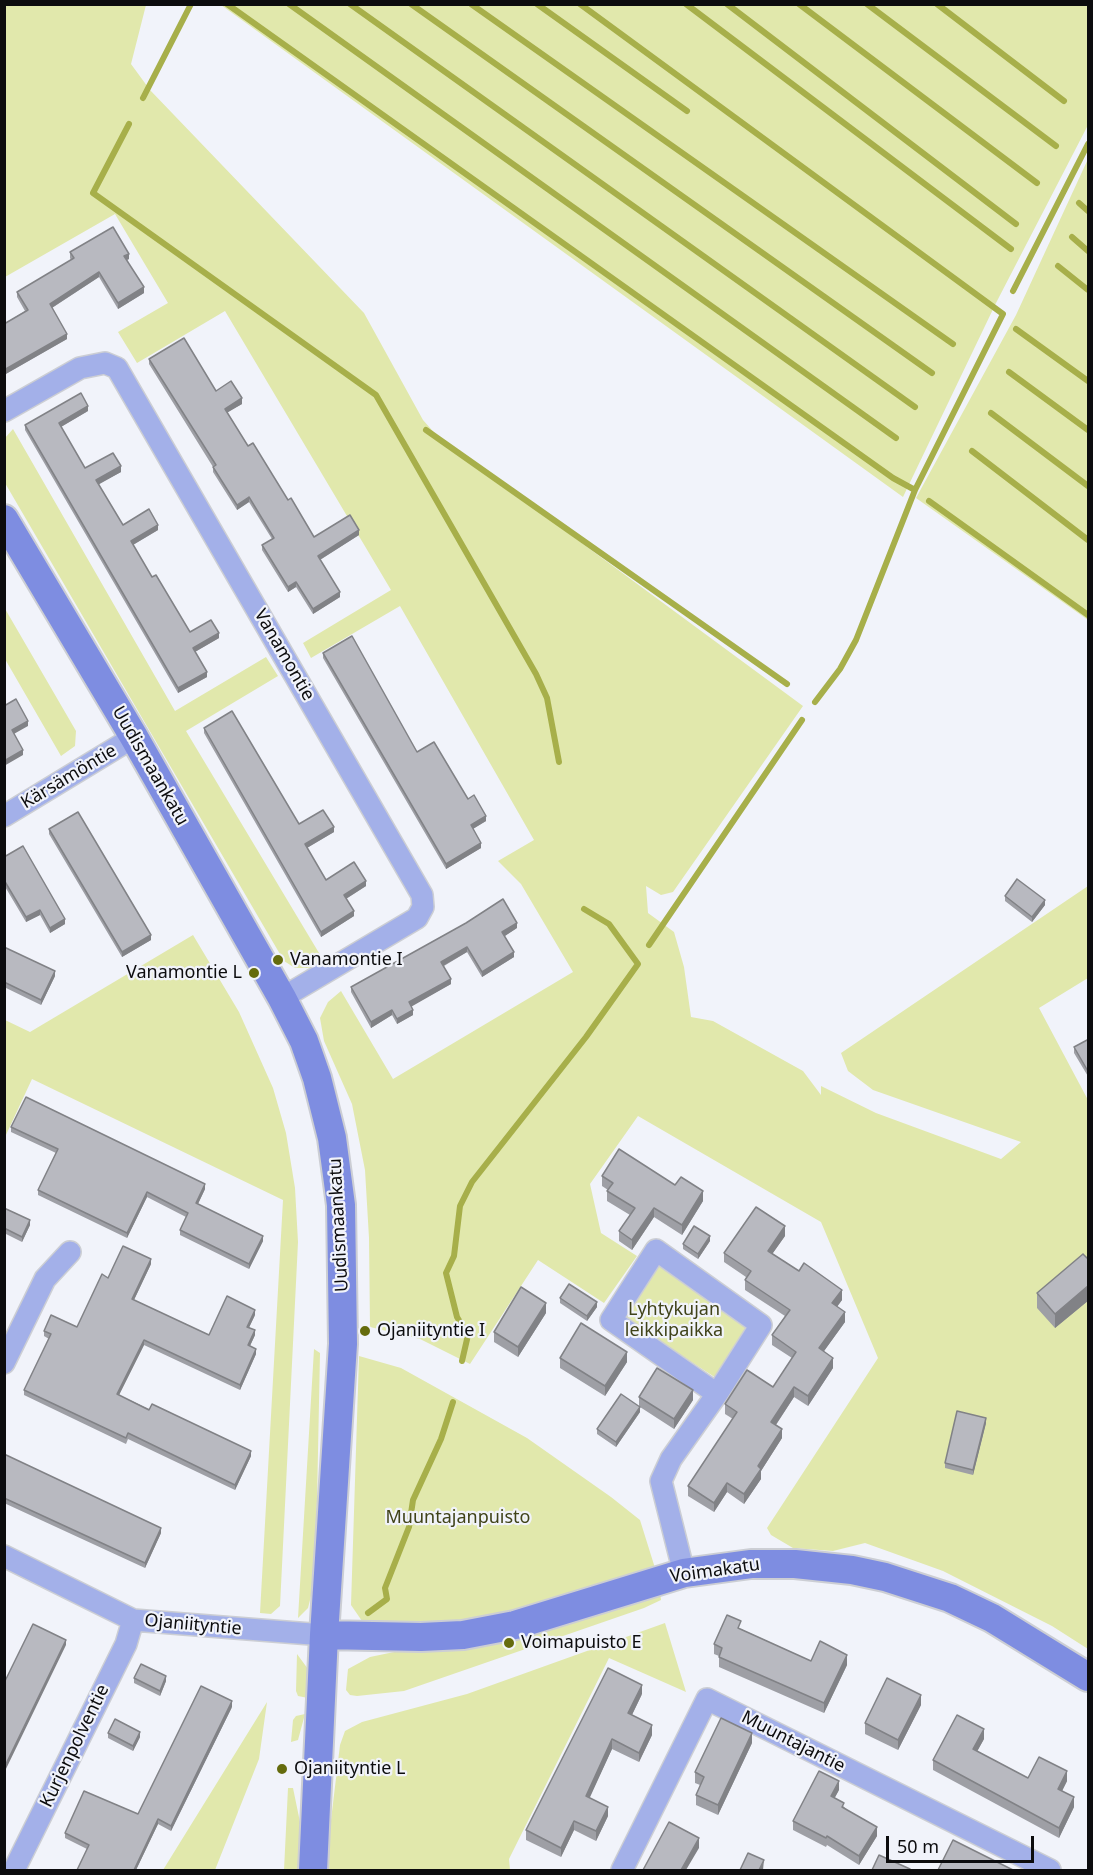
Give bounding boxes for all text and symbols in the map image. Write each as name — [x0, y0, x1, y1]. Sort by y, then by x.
street label: Vanamontie — [249, 605, 319, 705]
street label: Uudismaankatu — [107, 703, 193, 829]
street label: Kärsämöntie — [17, 740, 121, 814]
place label: Vanamontie I — [290, 949, 403, 971]
marker: Vanamontie I — [271, 953, 285, 967]
place label: Vanamontie L — [126, 962, 242, 984]
marker: Vanamontie L — [247, 966, 261, 980]
street label: Uudismaankatu — [325, 1157, 353, 1293]
park label: Lyhtykujan leikkipaikka — [625, 1299, 723, 1342]
place label: Ojaniityntie I — [377, 1320, 485, 1342]
marker: Ojaniityntie I — [358, 1324, 372, 1338]
park label: Muuntajanpuisto — [385, 1507, 531, 1529]
street label: Voimakatu — [669, 1554, 761, 1588]
street label: Ojaniityntie — [144, 1610, 242, 1640]
place label: Voimapuisto E — [521, 1632, 641, 1654]
marker: Voimapuisto E — [502, 1636, 516, 1650]
street label: Kurjenpolventie — [36, 1681, 114, 1811]
street label: Muuntajantie — [738, 1707, 848, 1777]
place label: Ojaniityntie L — [294, 1758, 405, 1780]
marker: Ojaniityntie L — [275, 1762, 289, 1776]
scale bar — [889, 1824, 1038, 1862]
text: 50 m — [897, 1834, 939, 1858]

